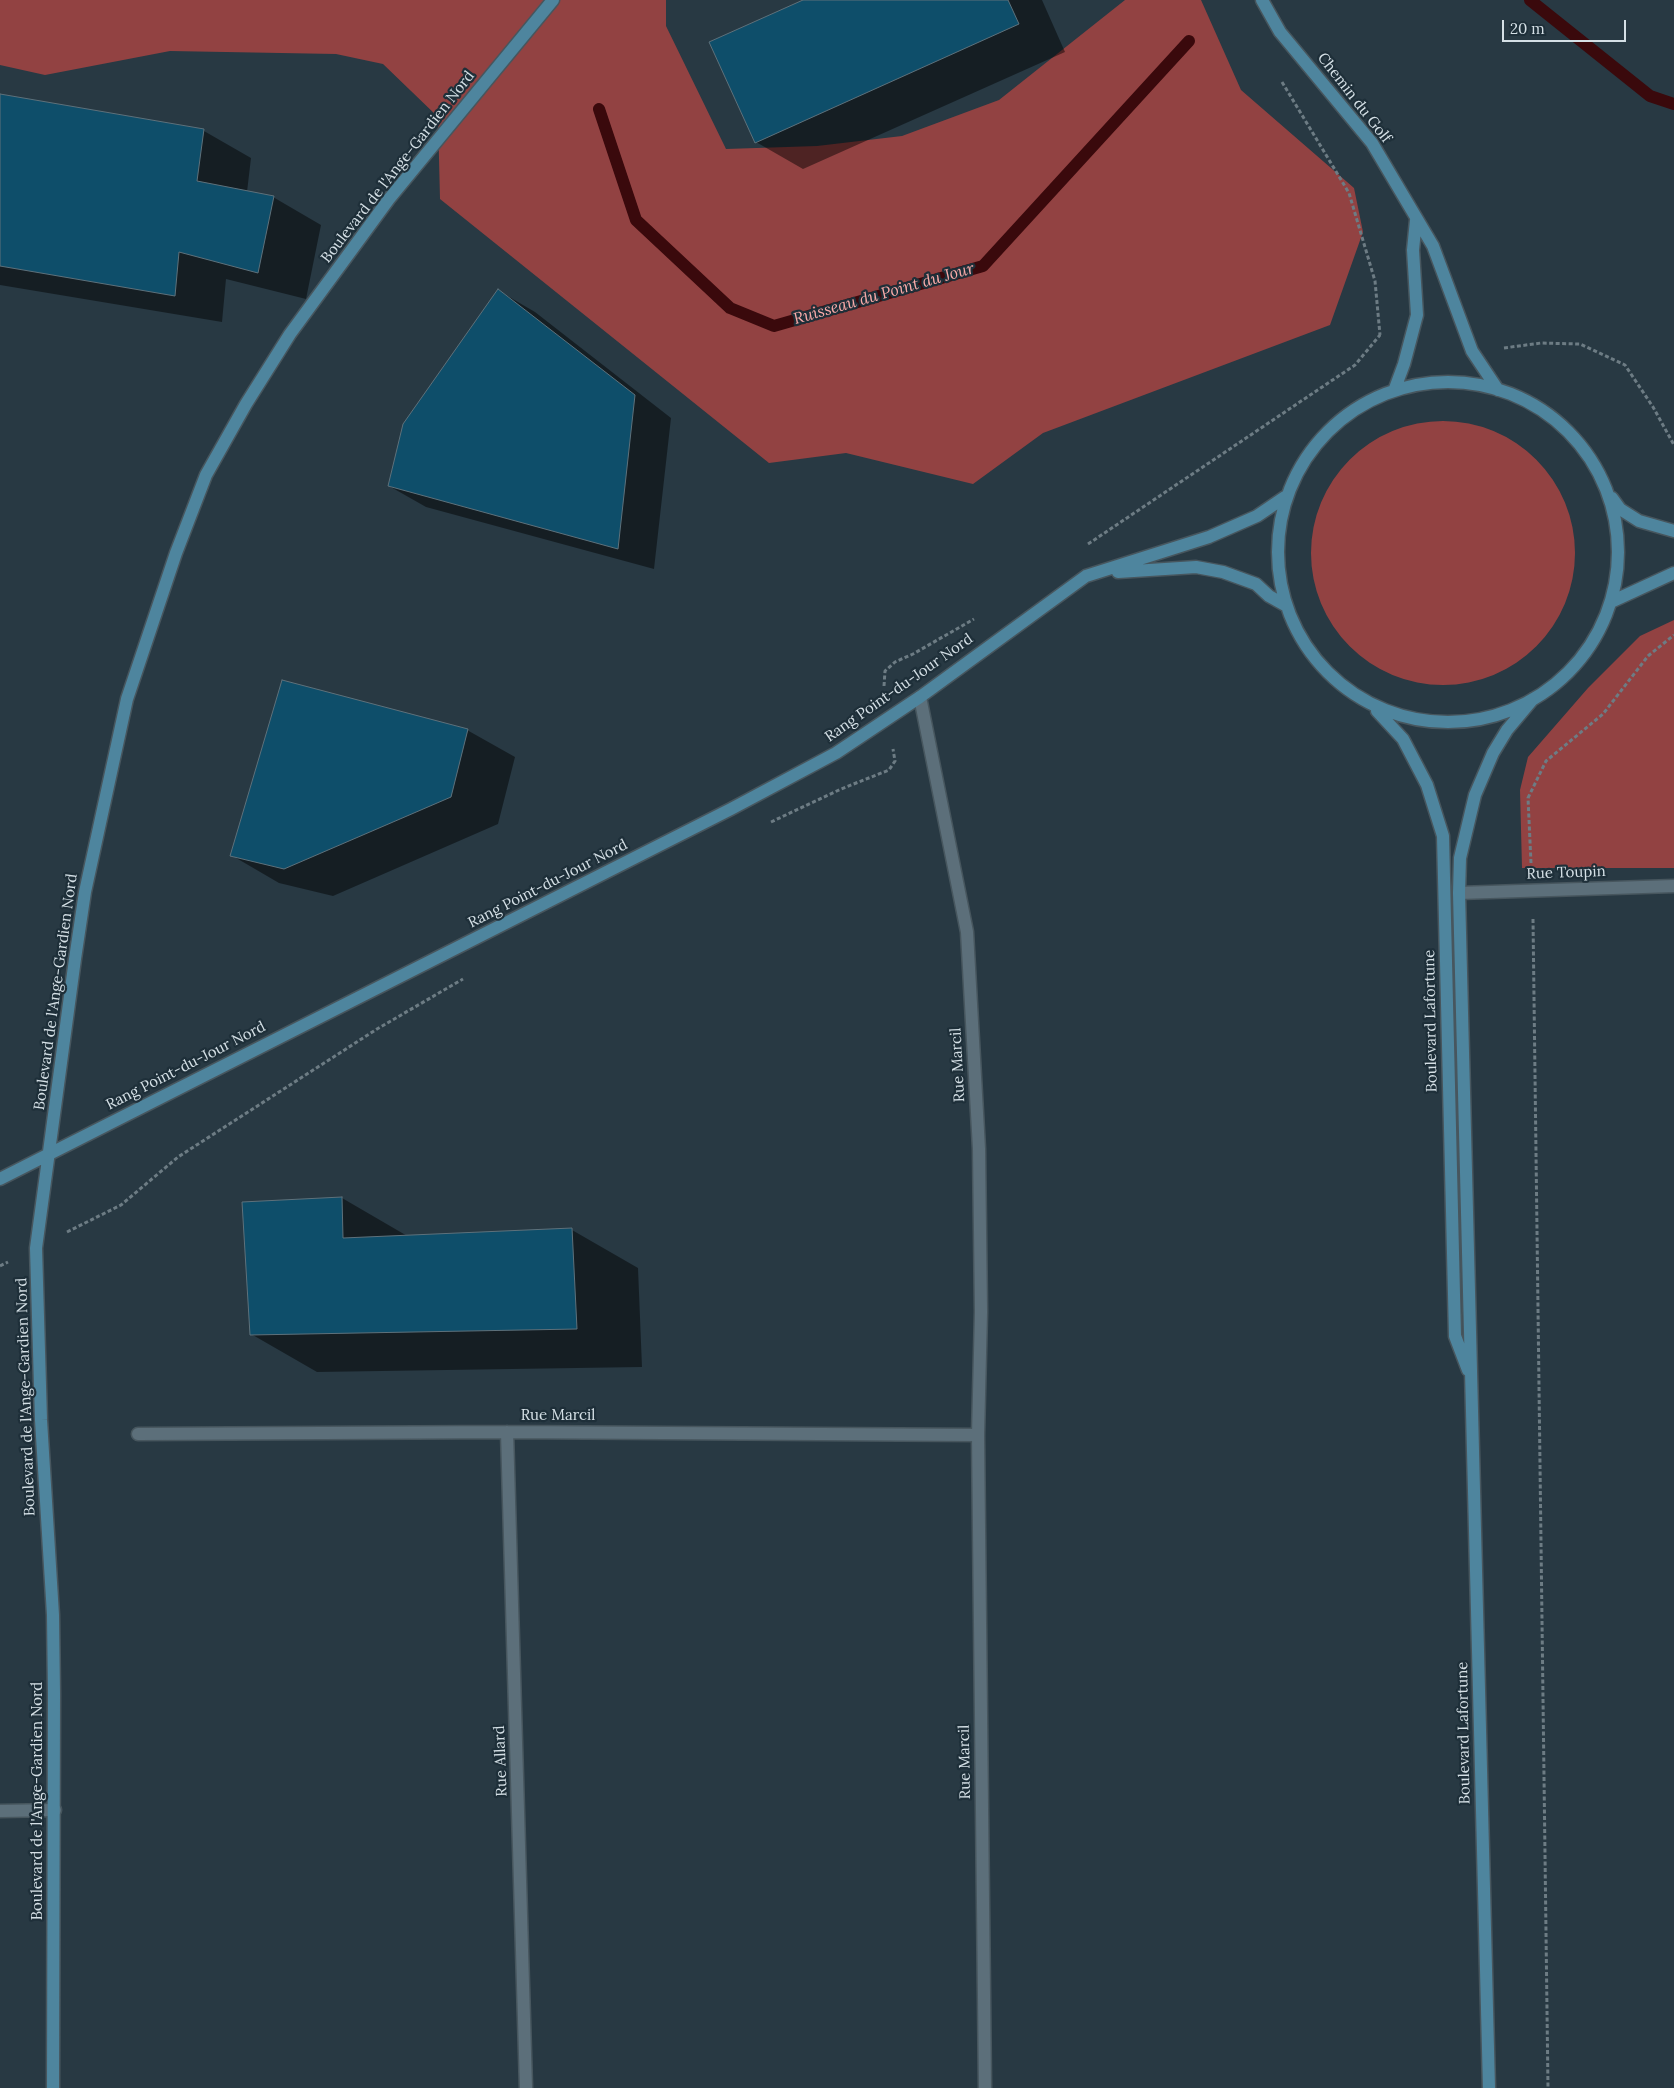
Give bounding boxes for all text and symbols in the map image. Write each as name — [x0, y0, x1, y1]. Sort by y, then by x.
scale bar — [1504, 10, 1628, 42]
text: 20 m — [1510, 19, 1545, 38]
street label: Chemin du Golf — [1313, 49, 1395, 147]
street label: Boulevard de l'Ange-Gardien Nord — [317, 67, 479, 267]
water label: Ruisseau du Point du Jour — [791, 259, 977, 329]
street label: Rang Point-du-Jour Nord — [822, 630, 976, 746]
street label: Rang Point-du-Jour Nord — [465, 836, 631, 932]
street label: Rue Toupin — [1526, 863, 1606, 883]
street label: Boulevard de l'Ange-Gardien Nord — [30, 873, 82, 1111]
street label: Boulevard Lafortune — [1421, 949, 1441, 1093]
street label: Rang Point-du-Jour Nord — [103, 1018, 269, 1114]
street label: Rue Marcil — [947, 1027, 969, 1103]
street label: Boulevard de l'Ange-Gardien Nord — [13, 1277, 39, 1517]
street label: Rue Marcil — [521, 1407, 595, 1425]
street label: Boulevard Lafortune — [1454, 1661, 1474, 1805]
street label: Boulevard de l'Ange-Gardien Nord — [29, 1682, 47, 1920]
street label: Rue Allard — [491, 1725, 511, 1797]
street label: Rue Marcil — [955, 1725, 975, 1799]

